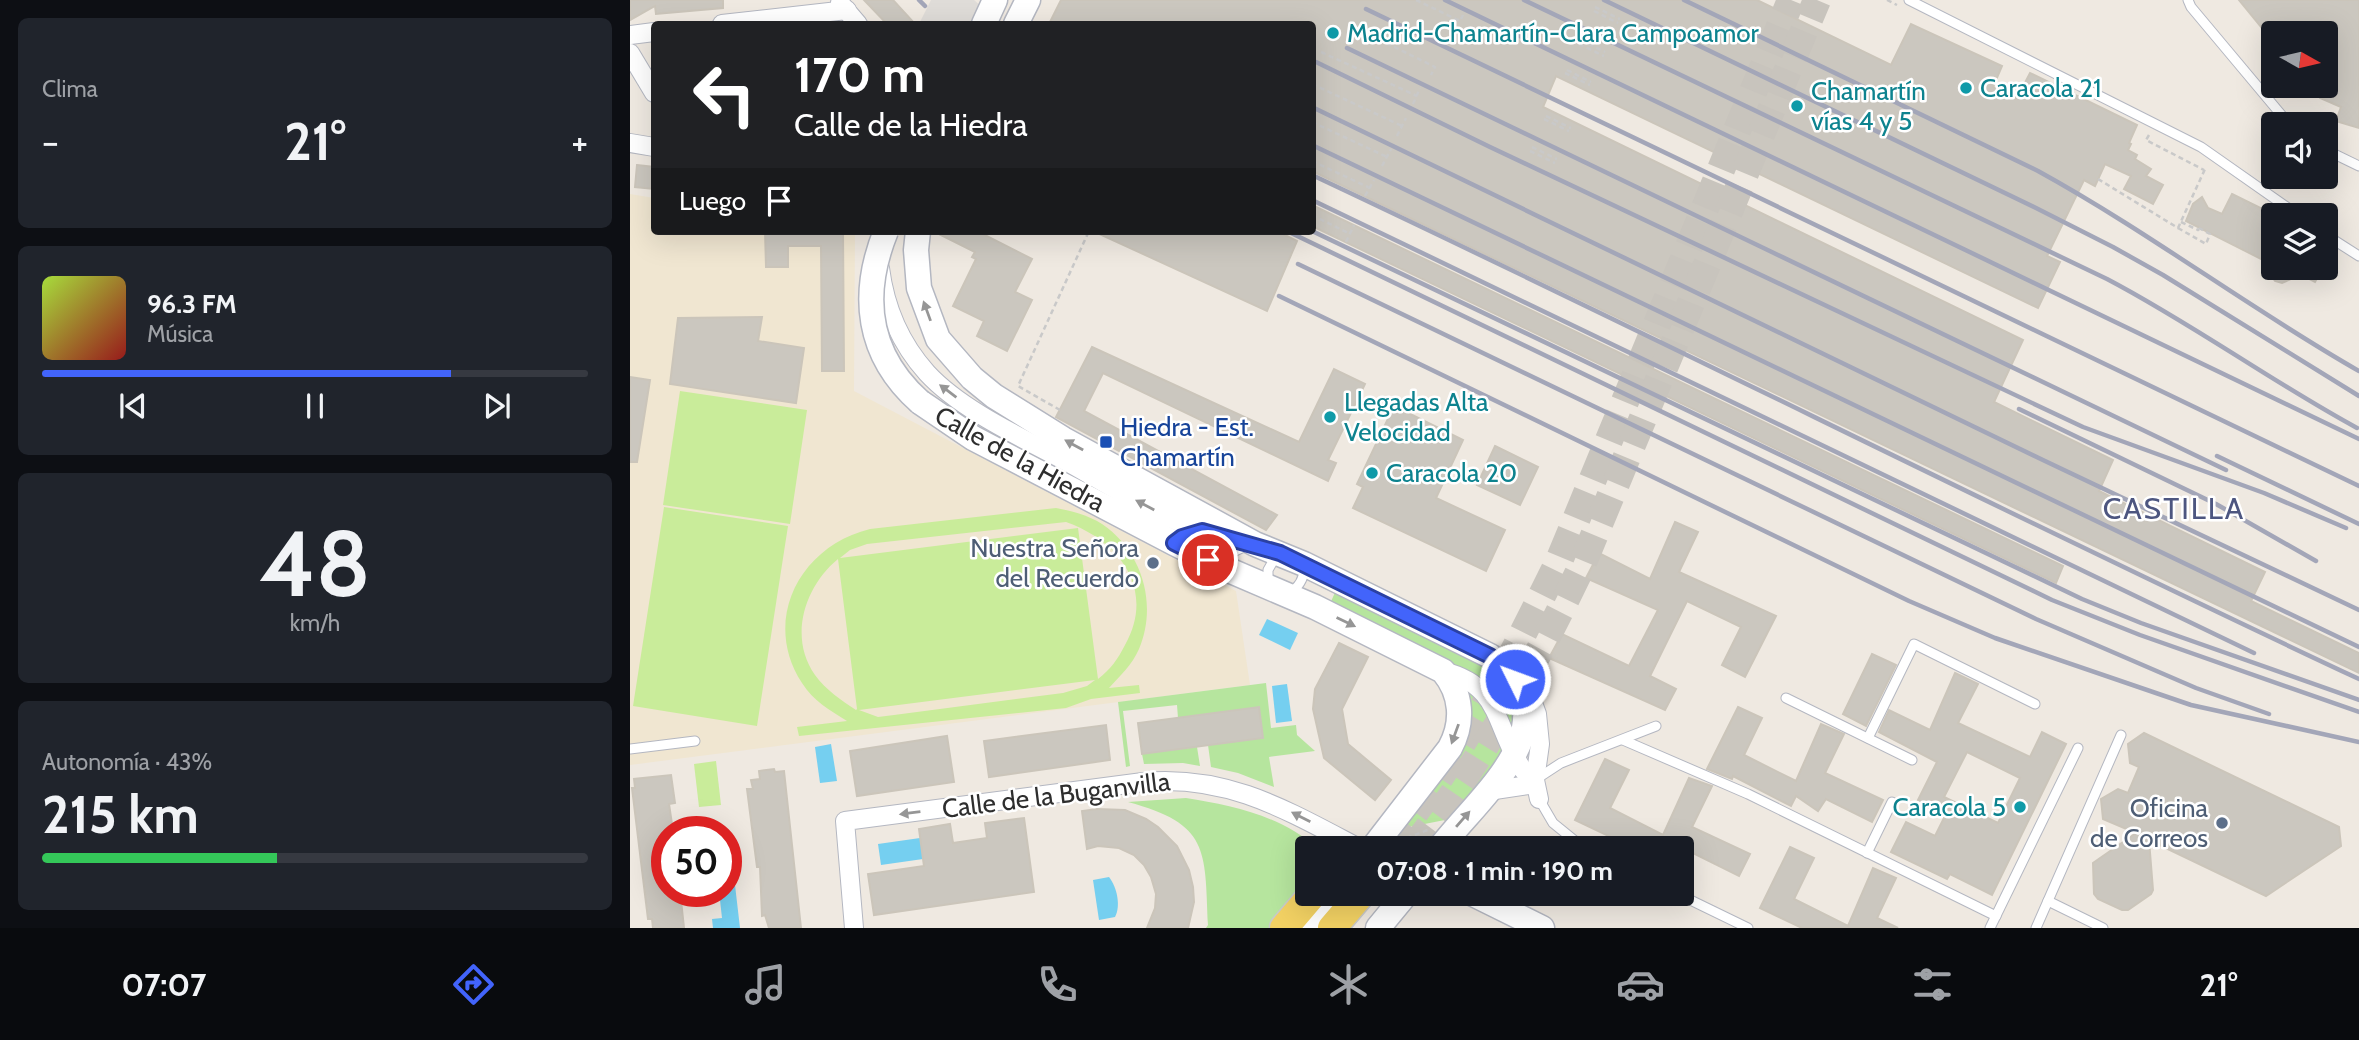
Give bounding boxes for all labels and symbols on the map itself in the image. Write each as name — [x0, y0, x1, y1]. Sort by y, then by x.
place label: Madrid-Chamartín-Clara Campoamor — [1347, 17, 1760, 49]
north arrow — [2261, 21, 2338, 98]
marker: Madrid-Chamartín-Clara Campoamor — [1325, 25, 1341, 41]
place label: Caracola 21 — [1980, 72, 2102, 104]
place label: Chamartín vías 4 y 5 — [1811, 75, 1926, 137]
marker: Caracola 21 — [1958, 80, 1974, 96]
marker: Chamartín vías 4 y 5 — [1789, 98, 1805, 114]
one-way arrow — [921, 300, 932, 321]
one-way arrow — [939, 384, 958, 398]
place label: Llegadas Alta Velocidad — [1344, 386, 1489, 448]
street label: Calle de la Hiedra — [929, 399, 1111, 519]
marker: Llegadas Alta Velocidad — [1322, 409, 1338, 425]
place label: Hiedra - Est. Chamartín — [1120, 411, 1254, 473]
marker: Hiedra - Est. Chamartín — [1098, 434, 1114, 450]
one-way arrow — [1064, 439, 1083, 451]
place label: Caracola 20 — [1386, 457, 1517, 489]
marker: Caracola 20 — [1364, 465, 1380, 481]
district label: CASTILLA — [2103, 490, 2245, 527]
one-way arrow — [1135, 499, 1155, 511]
pin — [1178, 530, 1238, 590]
place label: Nuestra Señora del Recuerdo — [970, 532, 1140, 594]
marker: Nuestra Señora del Recuerdo — [1145, 555, 1161, 571]
one-way arrow — [1336, 617, 1356, 628]
position arrow — [1478, 642, 1552, 716]
one-way arrow — [1449, 724, 1460, 745]
street label: Calle de la Buganvilla — [940, 765, 1172, 825]
place label: Caracola 5 — [1893, 791, 2006, 823]
place label: Oficina de Correos — [2090, 792, 2209, 854]
marker: Caracola 5 — [2012, 799, 2028, 815]
one-way arrow — [899, 807, 921, 818]
one-way arrow — [1455, 811, 1470, 828]
one-way arrow — [1291, 812, 1311, 823]
marker: Oficina de Correos — [2214, 815, 2230, 831]
speed limit sign: 50 — [651, 816, 742, 907]

